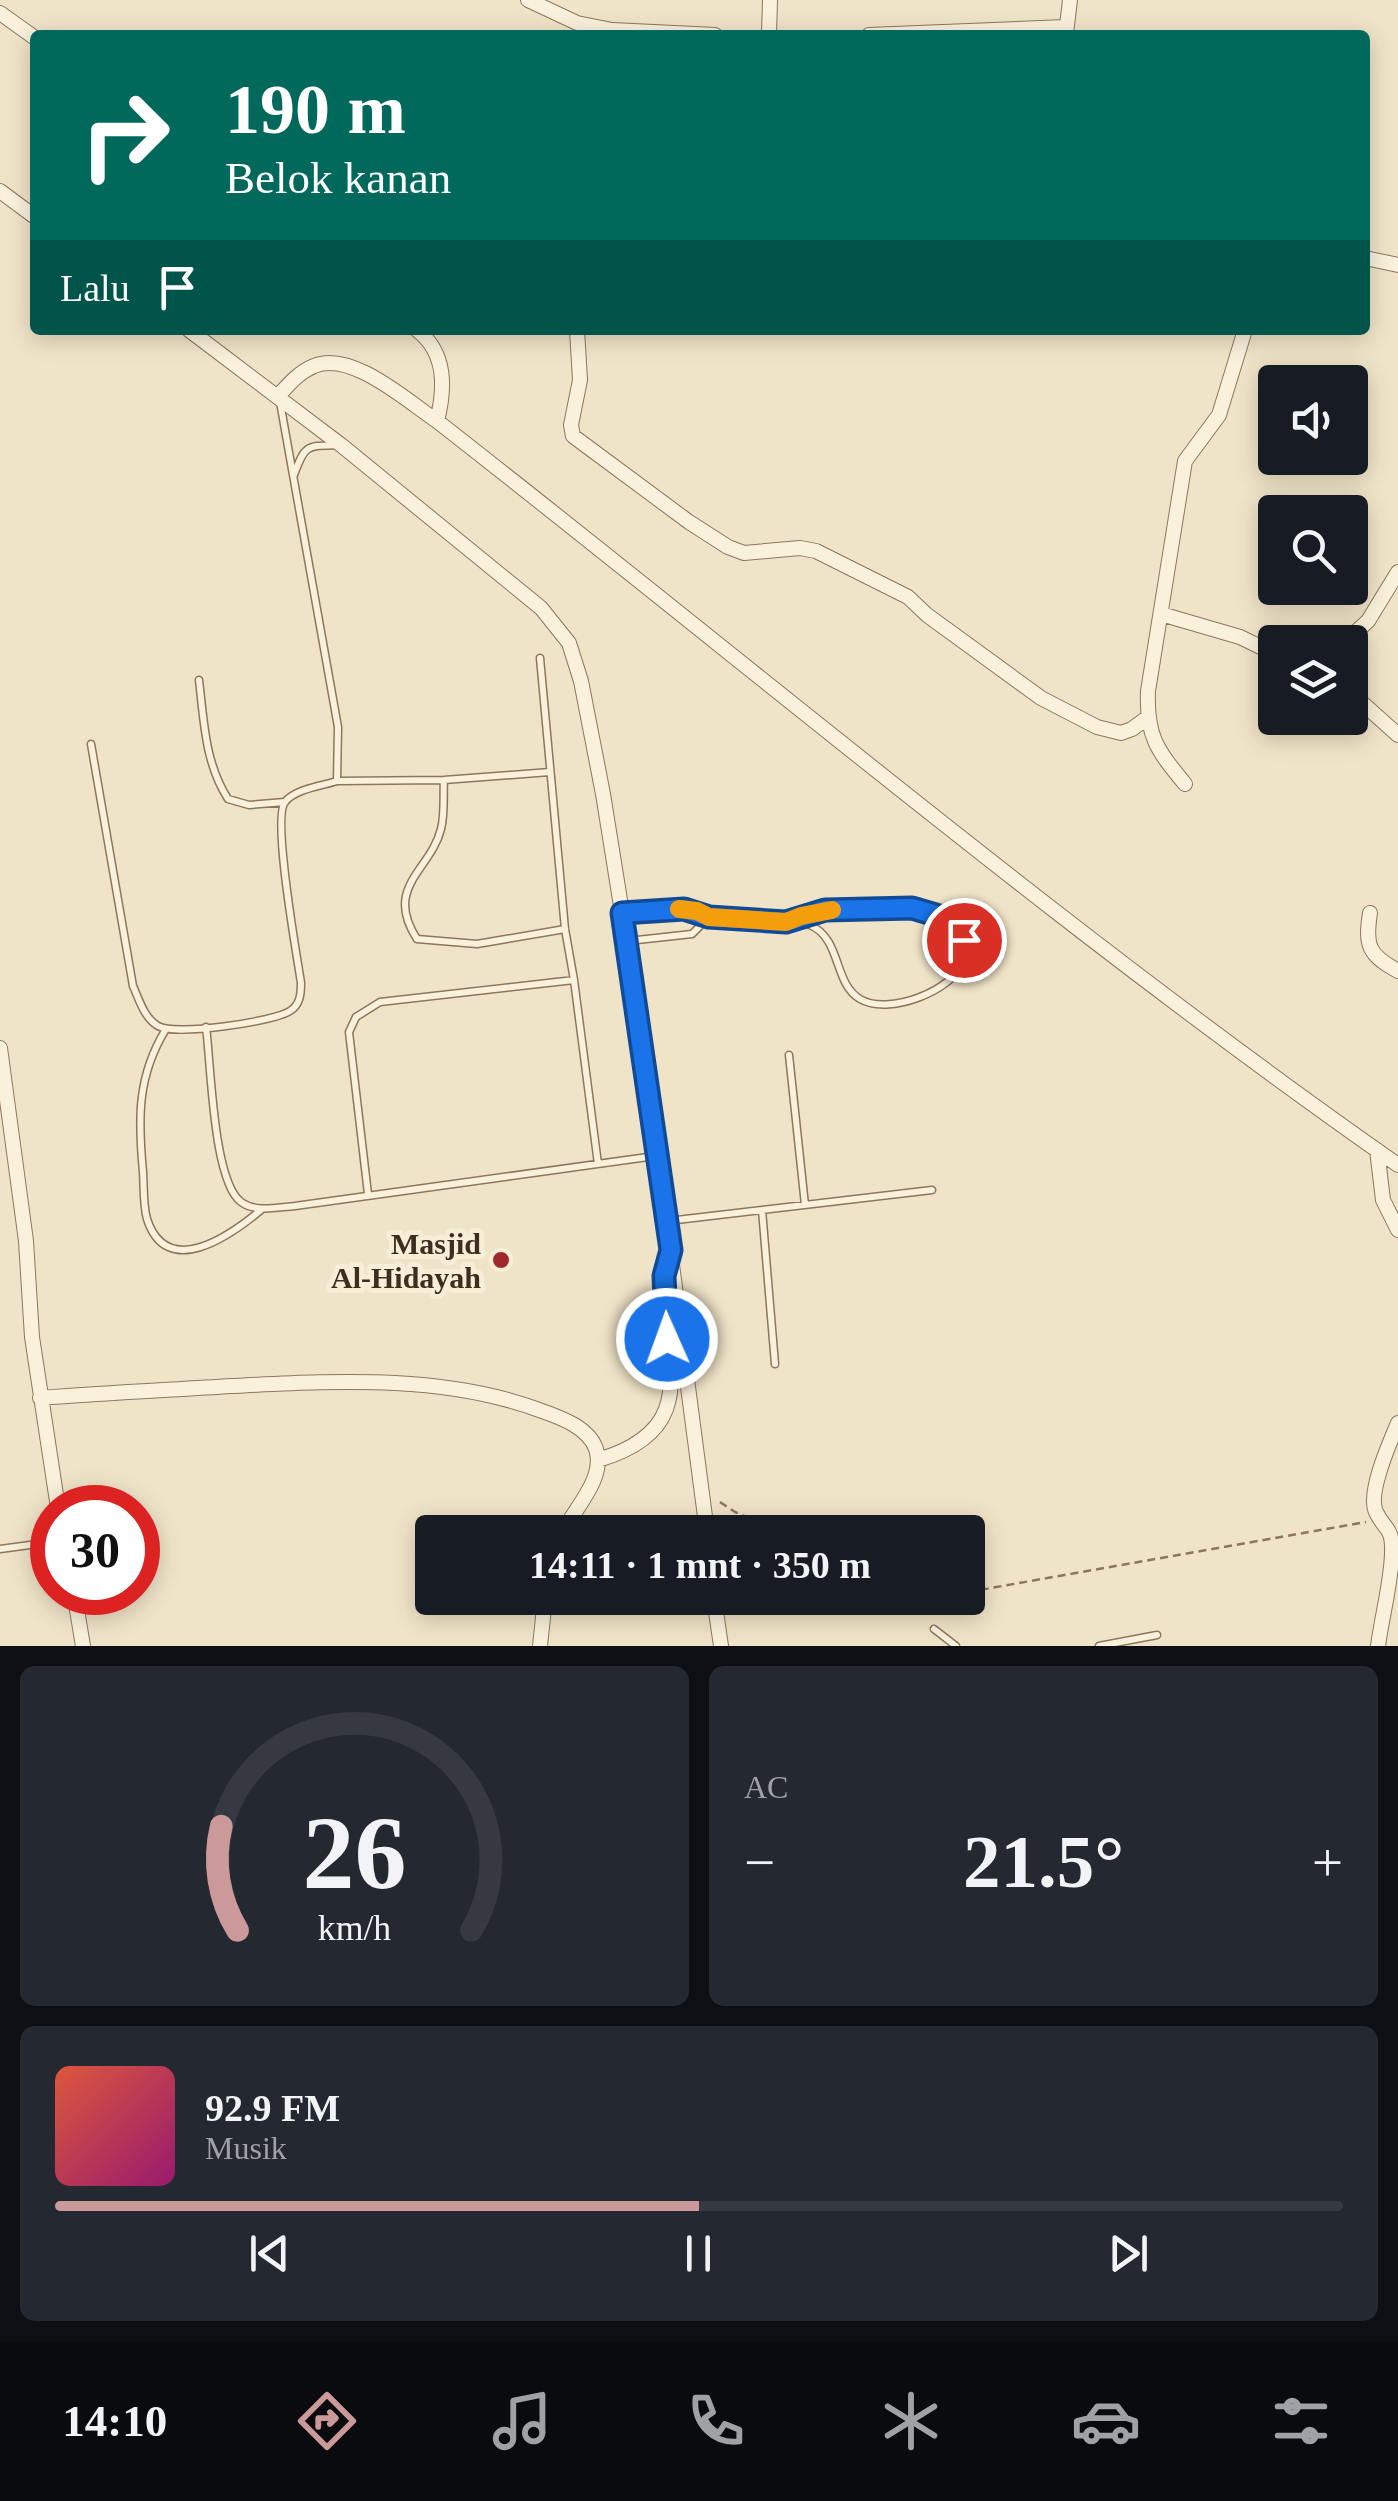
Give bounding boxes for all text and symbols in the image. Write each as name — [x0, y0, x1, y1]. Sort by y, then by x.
icon: right — [60, 70, 190, 200]
text: 190 m — [225, 71, 406, 148]
text: Belok kanan — [225, 153, 451, 203]
icon: arrive — [150, 260, 205, 315]
text: Lalu — [60, 267, 130, 309]
map controls — [1258, 365, 1368, 735]
button: sound — [1258, 365, 1368, 475]
button: search — [1258, 495, 1368, 605]
button: layers — [1258, 625, 1368, 735]
pin — [922, 898, 1007, 983]
icon: arrive — [937, 913, 992, 968]
place label: Masjid Al-Hidayah — [331, 1227, 481, 1294]
marker: Masjid Al-Hidayah — [490, 1249, 512, 1271]
position arrow — [615, 1287, 719, 1391]
speed limit sign: 30 — [30, 1485, 160, 1615]
text: 14:11 · 1 mnt · 350 m — [529, 1544, 871, 1586]
text: AC — [744, 1769, 788, 1805]
text: 26 — [303, 1795, 407, 1910]
text: 21.5° — [963, 1820, 1124, 1903]
text: − — [744, 1832, 775, 1893]
text: + — [1312, 1832, 1343, 1893]
text: km/h — [318, 1908, 391, 1948]
text: 92.9 FM — [205, 2087, 340, 2129]
text: Musik — [205, 2130, 287, 2166]
icon: previous — [242, 2226, 297, 2281]
icon: pause — [671, 2226, 726, 2281]
icon: next — [1101, 2226, 1156, 2281]
icon: directions — [292, 2386, 362, 2456]
icon: music — [487, 2386, 557, 2456]
icon: phone — [681, 2386, 751, 2456]
icon: climate — [876, 2386, 946, 2456]
icon: car — [1071, 2386, 1141, 2456]
icon: filters — [1266, 2386, 1336, 2456]
text: 14:10 — [62, 2396, 167, 2446]

